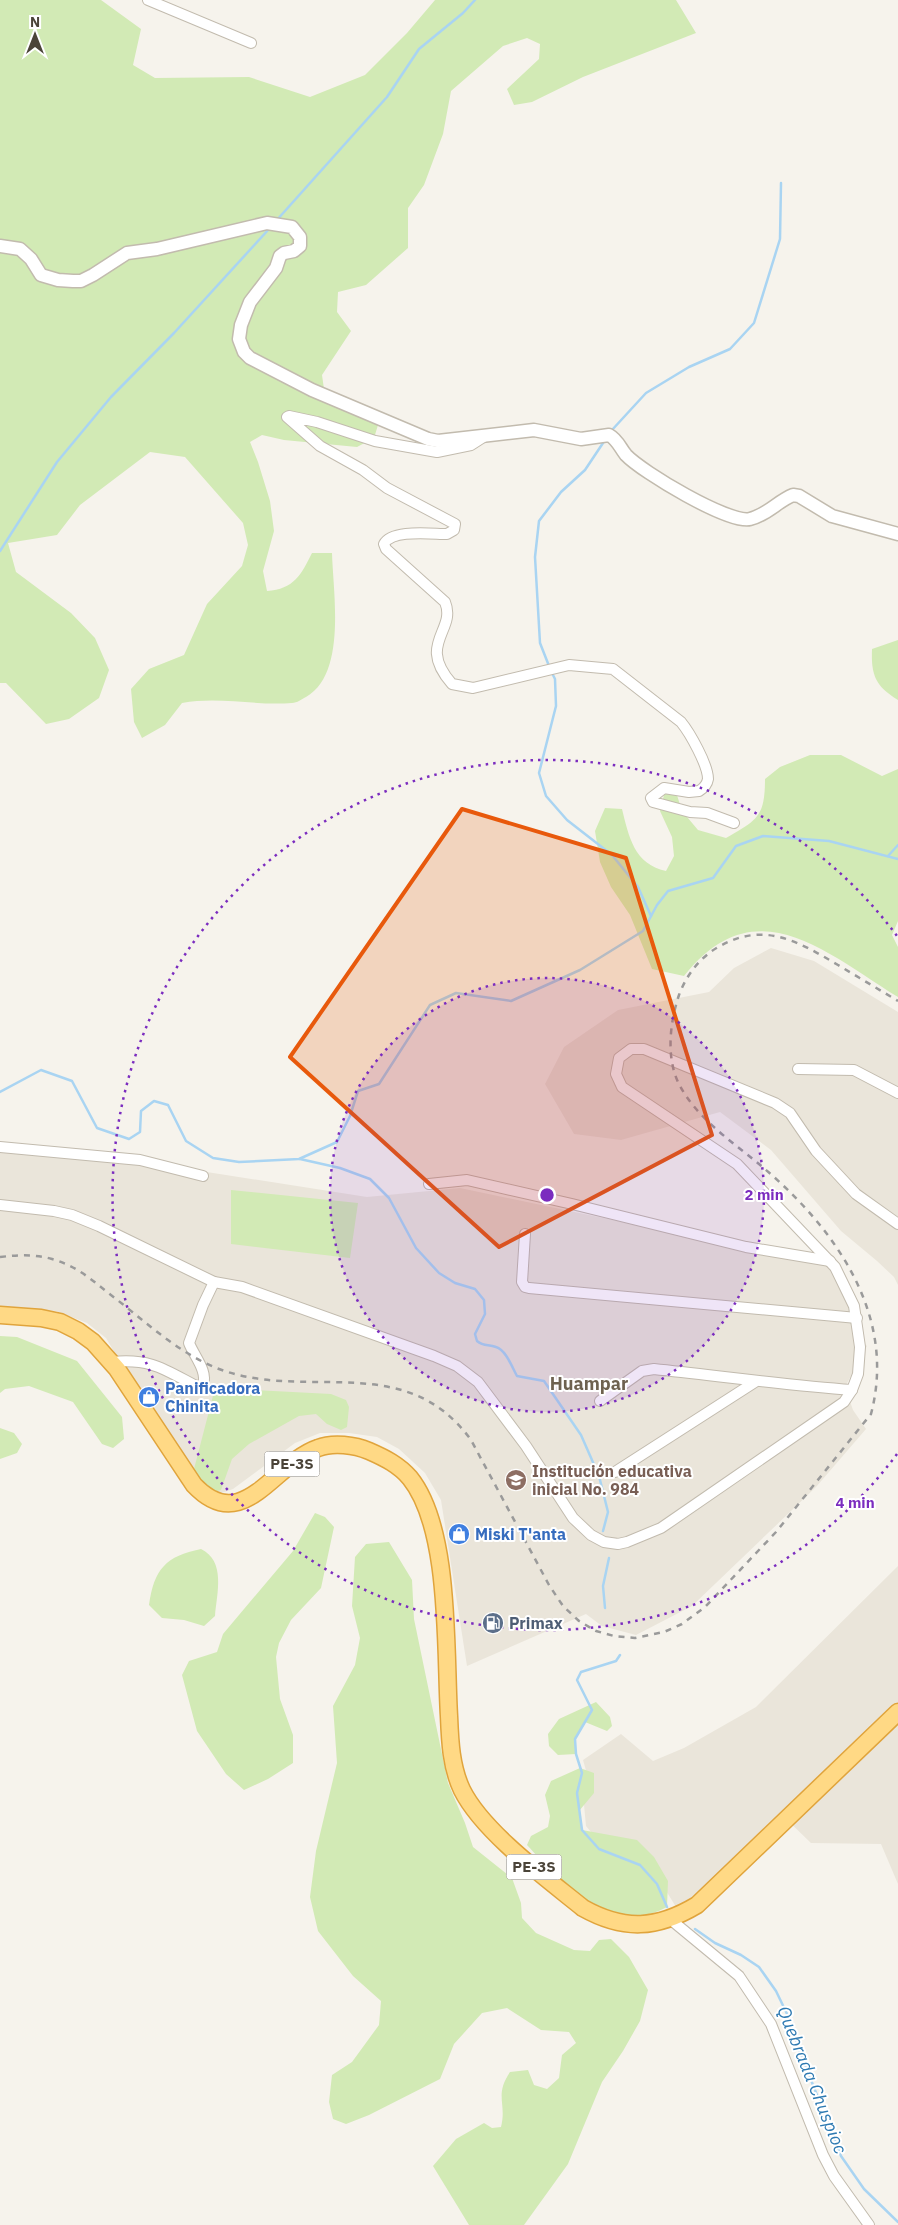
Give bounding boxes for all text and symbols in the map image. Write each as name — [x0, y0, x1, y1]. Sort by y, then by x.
north arrow — [10, 10, 60, 60]
text: N — [30, 13, 40, 31]
text: 2 min — [744, 1185, 784, 1204]
centre of rings — [538, 1186, 556, 1204]
district label: Huampar — [550, 1372, 628, 1395]
place label: Panificadora Chinita — [165, 1378, 260, 1416]
shop icon: Panificadora Chinita — [137, 1385, 161, 1409]
road number: PE-3S — [264, 1452, 320, 1476]
place label: Institución educativa inicial No. 984 — [532, 1461, 692, 1499]
school or university icon: Institución educativa inicial No. 984 — [504, 1468, 528, 1492]
text: 4 min — [835, 1493, 875, 1512]
shop icon: Miski T'anta — [447, 1522, 471, 1546]
place label: Miski T'anta — [475, 1524, 566, 1544]
fuel station icon: Primax — [481, 1611, 505, 1635]
place label: Primax — [509, 1613, 563, 1633]
road number: PE-3S — [506, 1854, 562, 1880]
water label: Quebrada Chuspioc — [772, 2003, 853, 2157]

